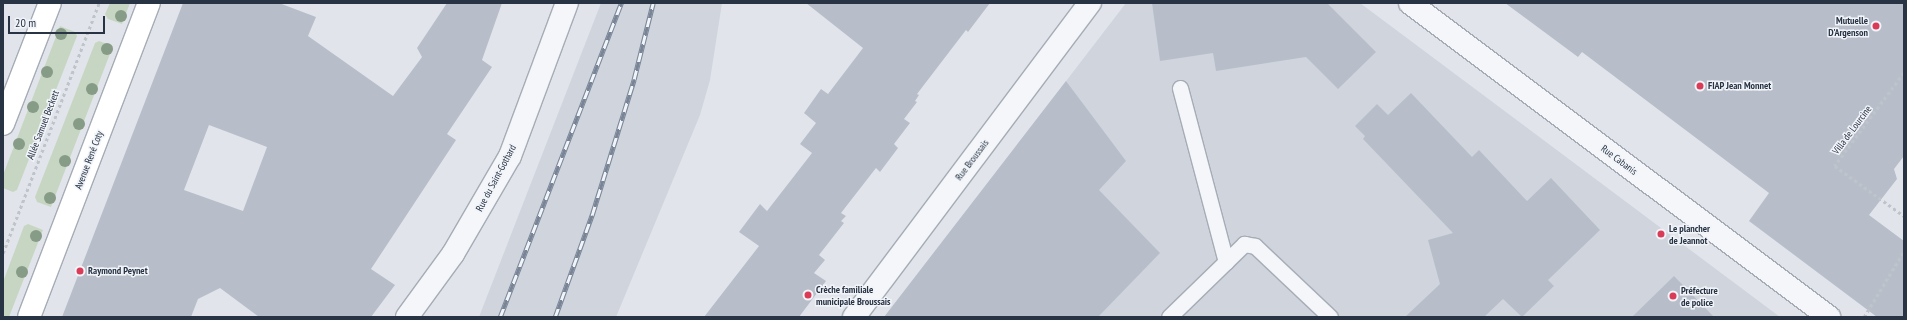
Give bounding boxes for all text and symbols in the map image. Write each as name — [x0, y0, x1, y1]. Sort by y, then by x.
scale bar — [10, 8, 107, 34]
place label: Mutuelle D'Argenson — [1828, 14, 1868, 38]
text: 20 m — [15, 15, 36, 30]
marker: Mutuelle D'Argenson — [1871, 21, 1881, 31]
place label: FIAP Jean Monnet — [1708, 80, 1771, 92]
marker: FIAP Jean Monnet — [1695, 81, 1705, 91]
street label: Allée Samuel Beckett — [24, 89, 62, 161]
street label: Villa de Lourcine — [1830, 103, 1874, 157]
street label: Avenue René Coty — [72, 129, 106, 191]
street label: Rue Broussais — [953, 137, 991, 183]
street label: Rue du Saint-Gothard — [473, 143, 519, 213]
street label: Rue Cabanis — [1599, 143, 1639, 177]
place label: Le plancher de Jeannot — [1669, 222, 1710, 246]
marker: Le plancher de Jeannot — [1656, 229, 1666, 239]
place label: Raymond Peynet — [88, 265, 148, 277]
marker: Raymond Peynet — [75, 266, 85, 276]
place label: Crèche familiale municipale Broussais — [816, 283, 891, 306]
place label: Préfecture de police — [1681, 284, 1718, 308]
marker: Crèche familiale municipale Broussais — [803, 290, 813, 300]
marker: Préfecture de police — [1668, 291, 1678, 301]

